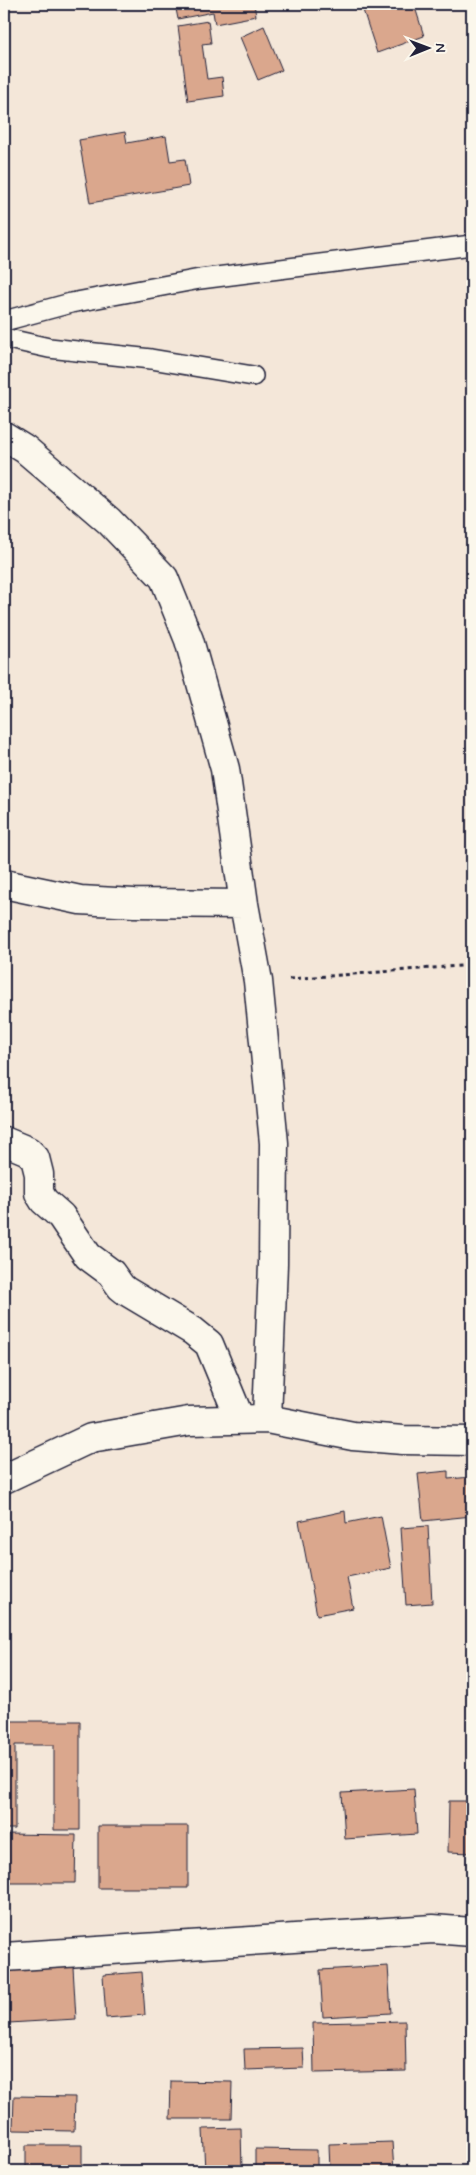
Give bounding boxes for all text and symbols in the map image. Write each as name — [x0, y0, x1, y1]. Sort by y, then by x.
north arrow — [404, 22, 454, 72]
text: N — [431, 43, 449, 53]

